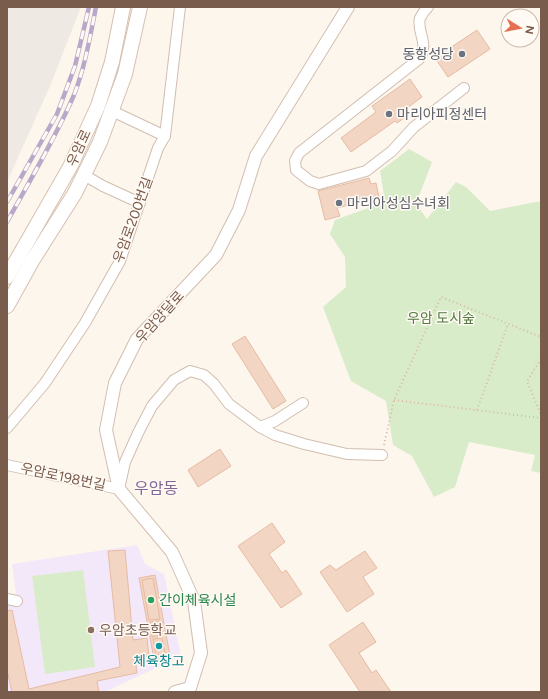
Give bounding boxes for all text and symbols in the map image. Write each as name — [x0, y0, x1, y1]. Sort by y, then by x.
north arrow — [500, 8, 540, 48]
text: N — [522, 24, 537, 35]
place label: 동항성당 — [402, 46, 454, 63]
marker: 동항성당 — [457, 49, 467, 59]
place label: 마리아피정센터 — [397, 106, 487, 123]
marker: 마리아피정센터 — [384, 109, 394, 119]
street label: 우암로 — [63, 127, 95, 169]
street label: 우암로200번길 — [110, 175, 156, 265]
place label: 마리아성심수녀회 — [347, 195, 450, 212]
marker: 마리아성심수녀회 — [334, 198, 344, 208]
street label: 우암양달로 — [132, 287, 188, 347]
park label: 우암 도시숲 — [407, 310, 475, 327]
street label: 우암로198번길 — [19, 460, 107, 494]
district label: 우암동 — [134, 479, 178, 498]
place label: 간이체육시설 — [159, 592, 236, 609]
marker: 간이체육시설 — [146, 595, 156, 605]
place label: 우암초등학교 — [99, 622, 176, 639]
marker: 우암초등학교 — [86, 625, 96, 635]
marker: 체육창고 — [154, 641, 164, 651]
place label: 체육창고 — [133, 653, 185, 670]

